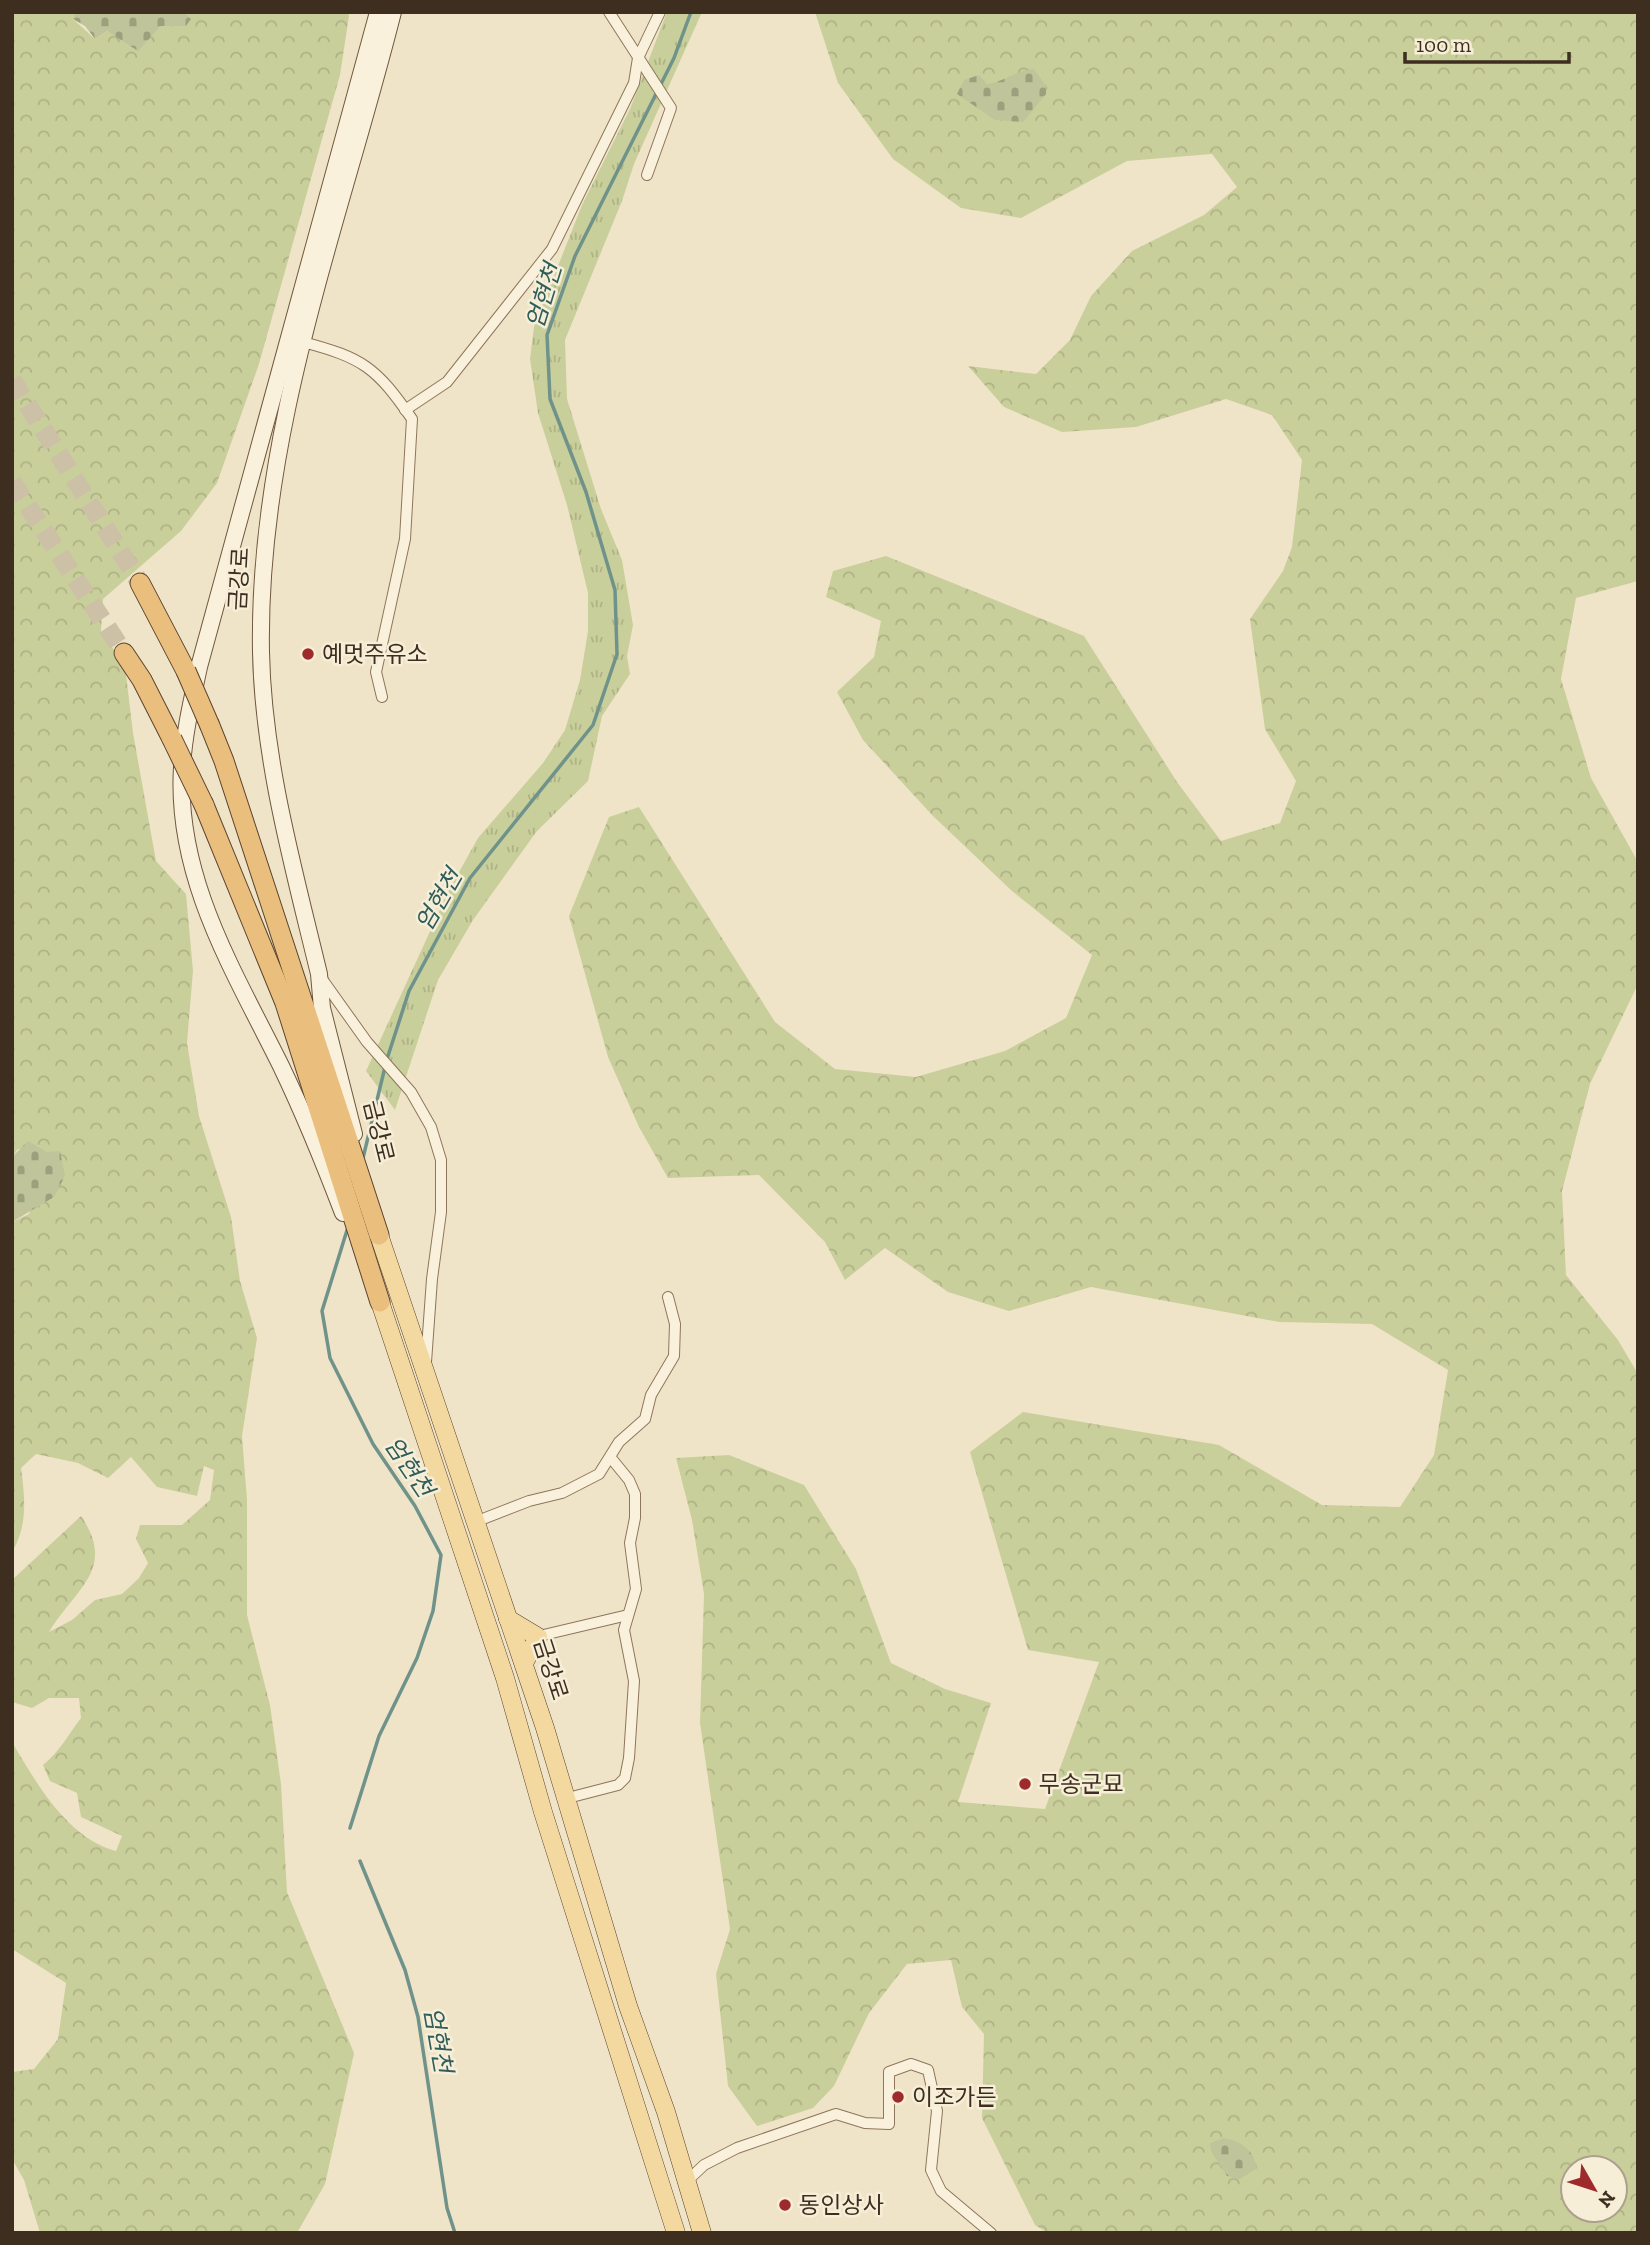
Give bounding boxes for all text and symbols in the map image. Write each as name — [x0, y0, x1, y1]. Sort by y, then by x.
scale bar — [1405, 21, 1570, 65]
text: 100 m — [1416, 32, 1471, 57]
water label: 엄현천 — [520, 257, 568, 332]
street label: 금강로 — [223, 547, 255, 611]
place label: 예멋주유소 — [322, 640, 428, 668]
marker: 예멋주유소 — [300, 646, 316, 662]
water label: 엄현천 — [409, 861, 469, 936]
street label: 금강로 — [358, 1097, 400, 1165]
water label: 엄현천 — [379, 1431, 442, 1505]
street label: 금강로 — [528, 1634, 574, 1704]
place label: 무송군묘 — [1039, 1770, 1124, 1798]
marker: 무송군묘 — [1017, 1776, 1033, 1792]
water label: 엄현천 — [418, 2005, 459, 2078]
place label: 이조가든 — [912, 2083, 997, 2111]
marker: 이조가든 — [890, 2089, 906, 2105]
north arrow — [1559, 2154, 1629, 2224]
text: N — [1593, 2187, 1620, 2212]
place label: 동인상사 — [799, 2191, 884, 2219]
marker: 동인상사 — [777, 2197, 793, 2213]

